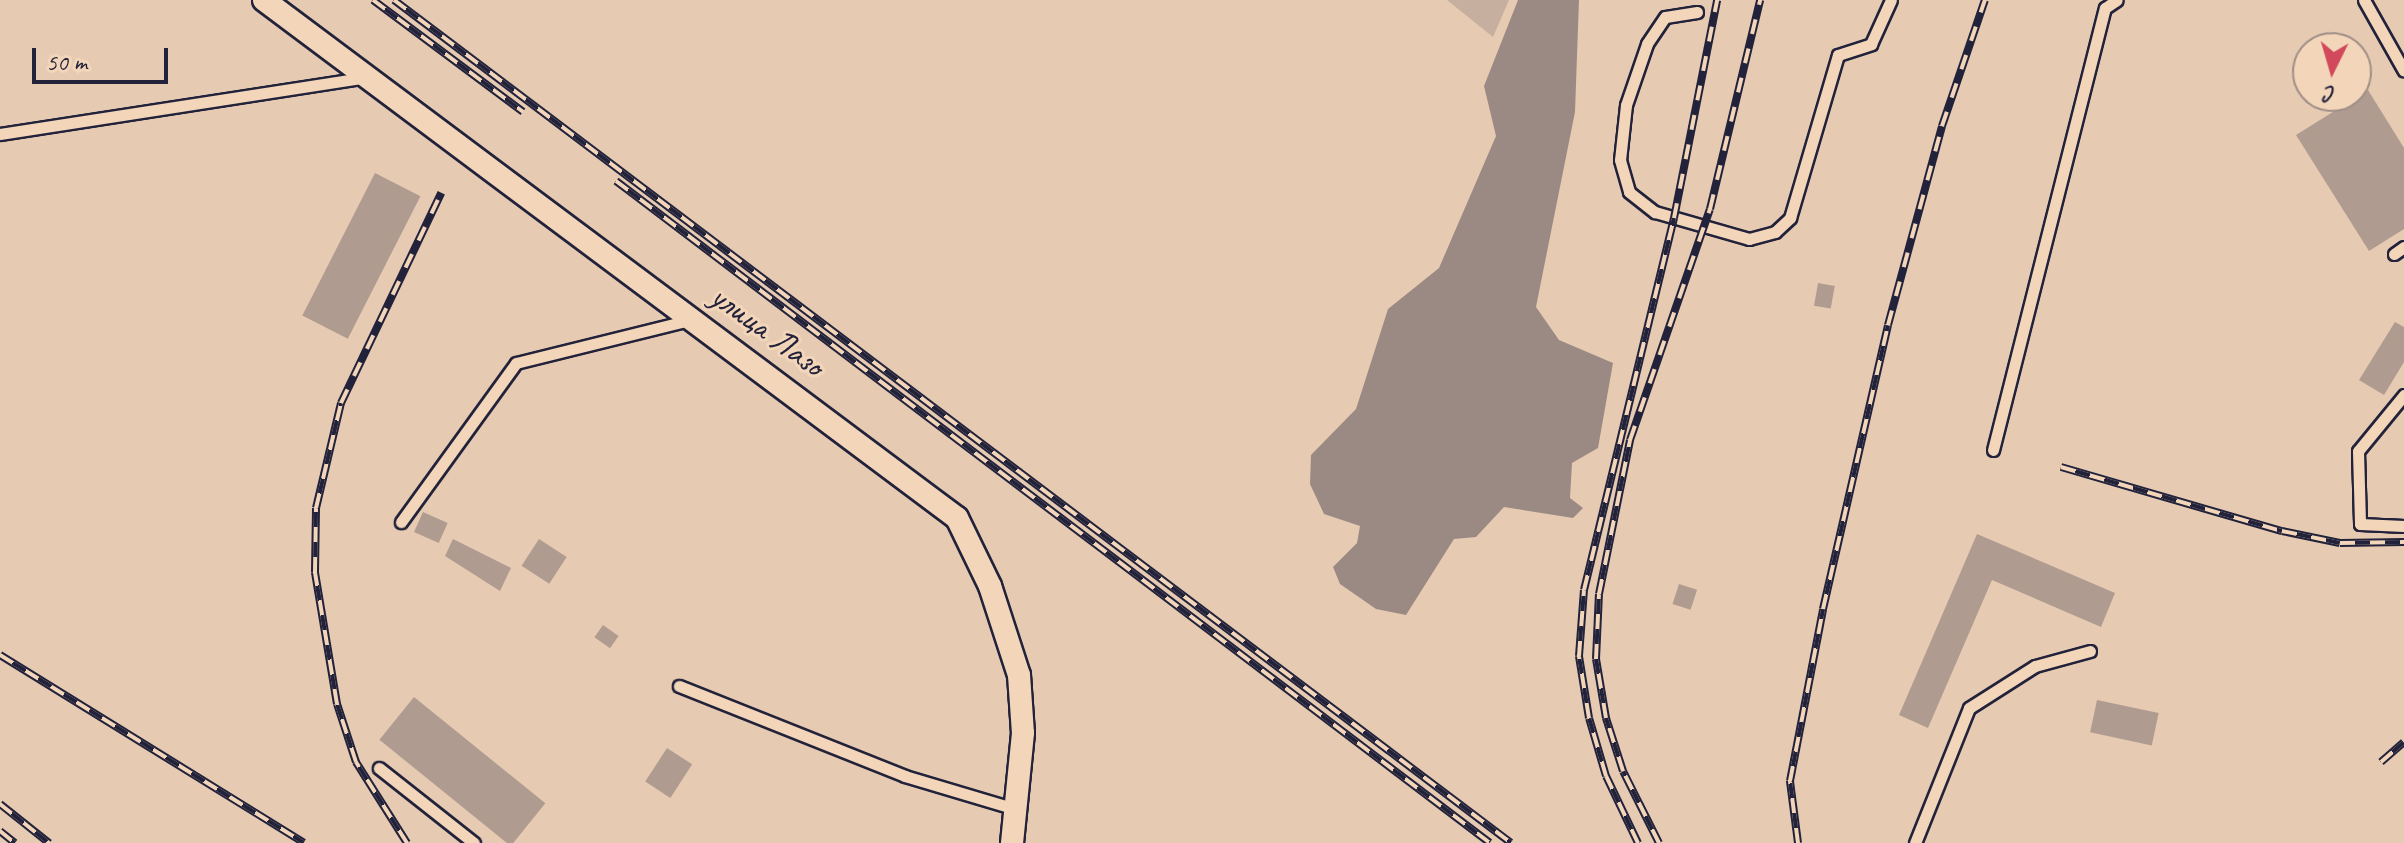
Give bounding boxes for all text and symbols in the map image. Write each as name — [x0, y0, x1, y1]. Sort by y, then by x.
scale bar — [36, 32, 172, 82]
north arrow — [2292, 32, 2372, 112]
text: 50 m — [46, 47, 87, 77]
text: С — [2323, 79, 2337, 108]
street label: улица Лазо — [703, 275, 833, 385]

